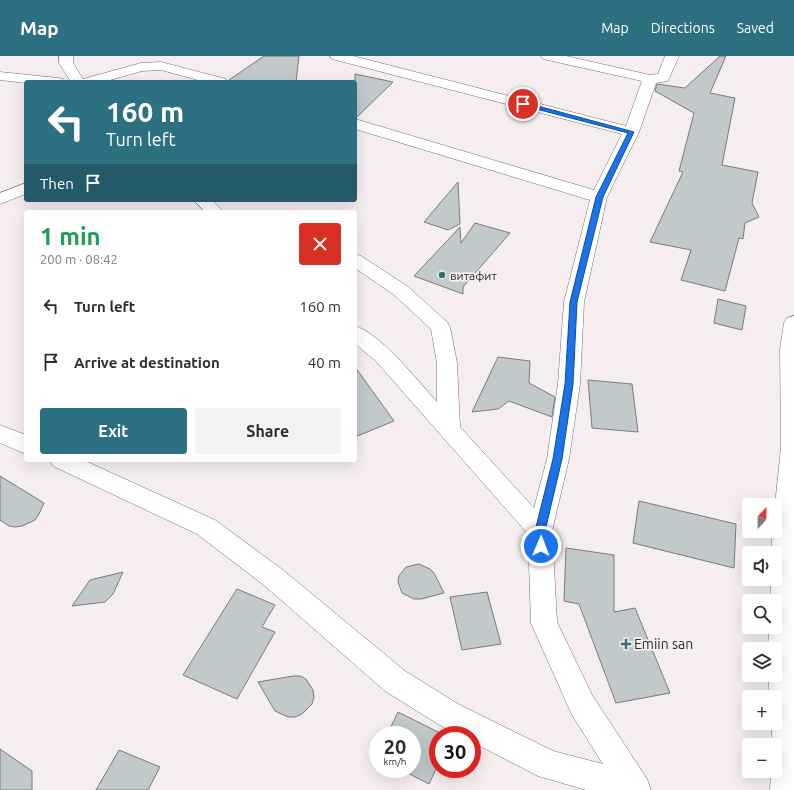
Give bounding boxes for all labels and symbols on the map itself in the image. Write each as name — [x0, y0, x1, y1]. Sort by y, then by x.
pin — [506, 87, 540, 121]
place label: витафит — [450, 269, 497, 282]
marker: витафит — [437, 270, 447, 280]
north arrow — [742, 498, 782, 538]
position arrow — [520, 525, 562, 567]
place label: Emiin san — [634, 636, 693, 652]
marker: Emiin san — [621, 639, 631, 649]
speed limit sign: 30 — [429, 726, 481, 778]

